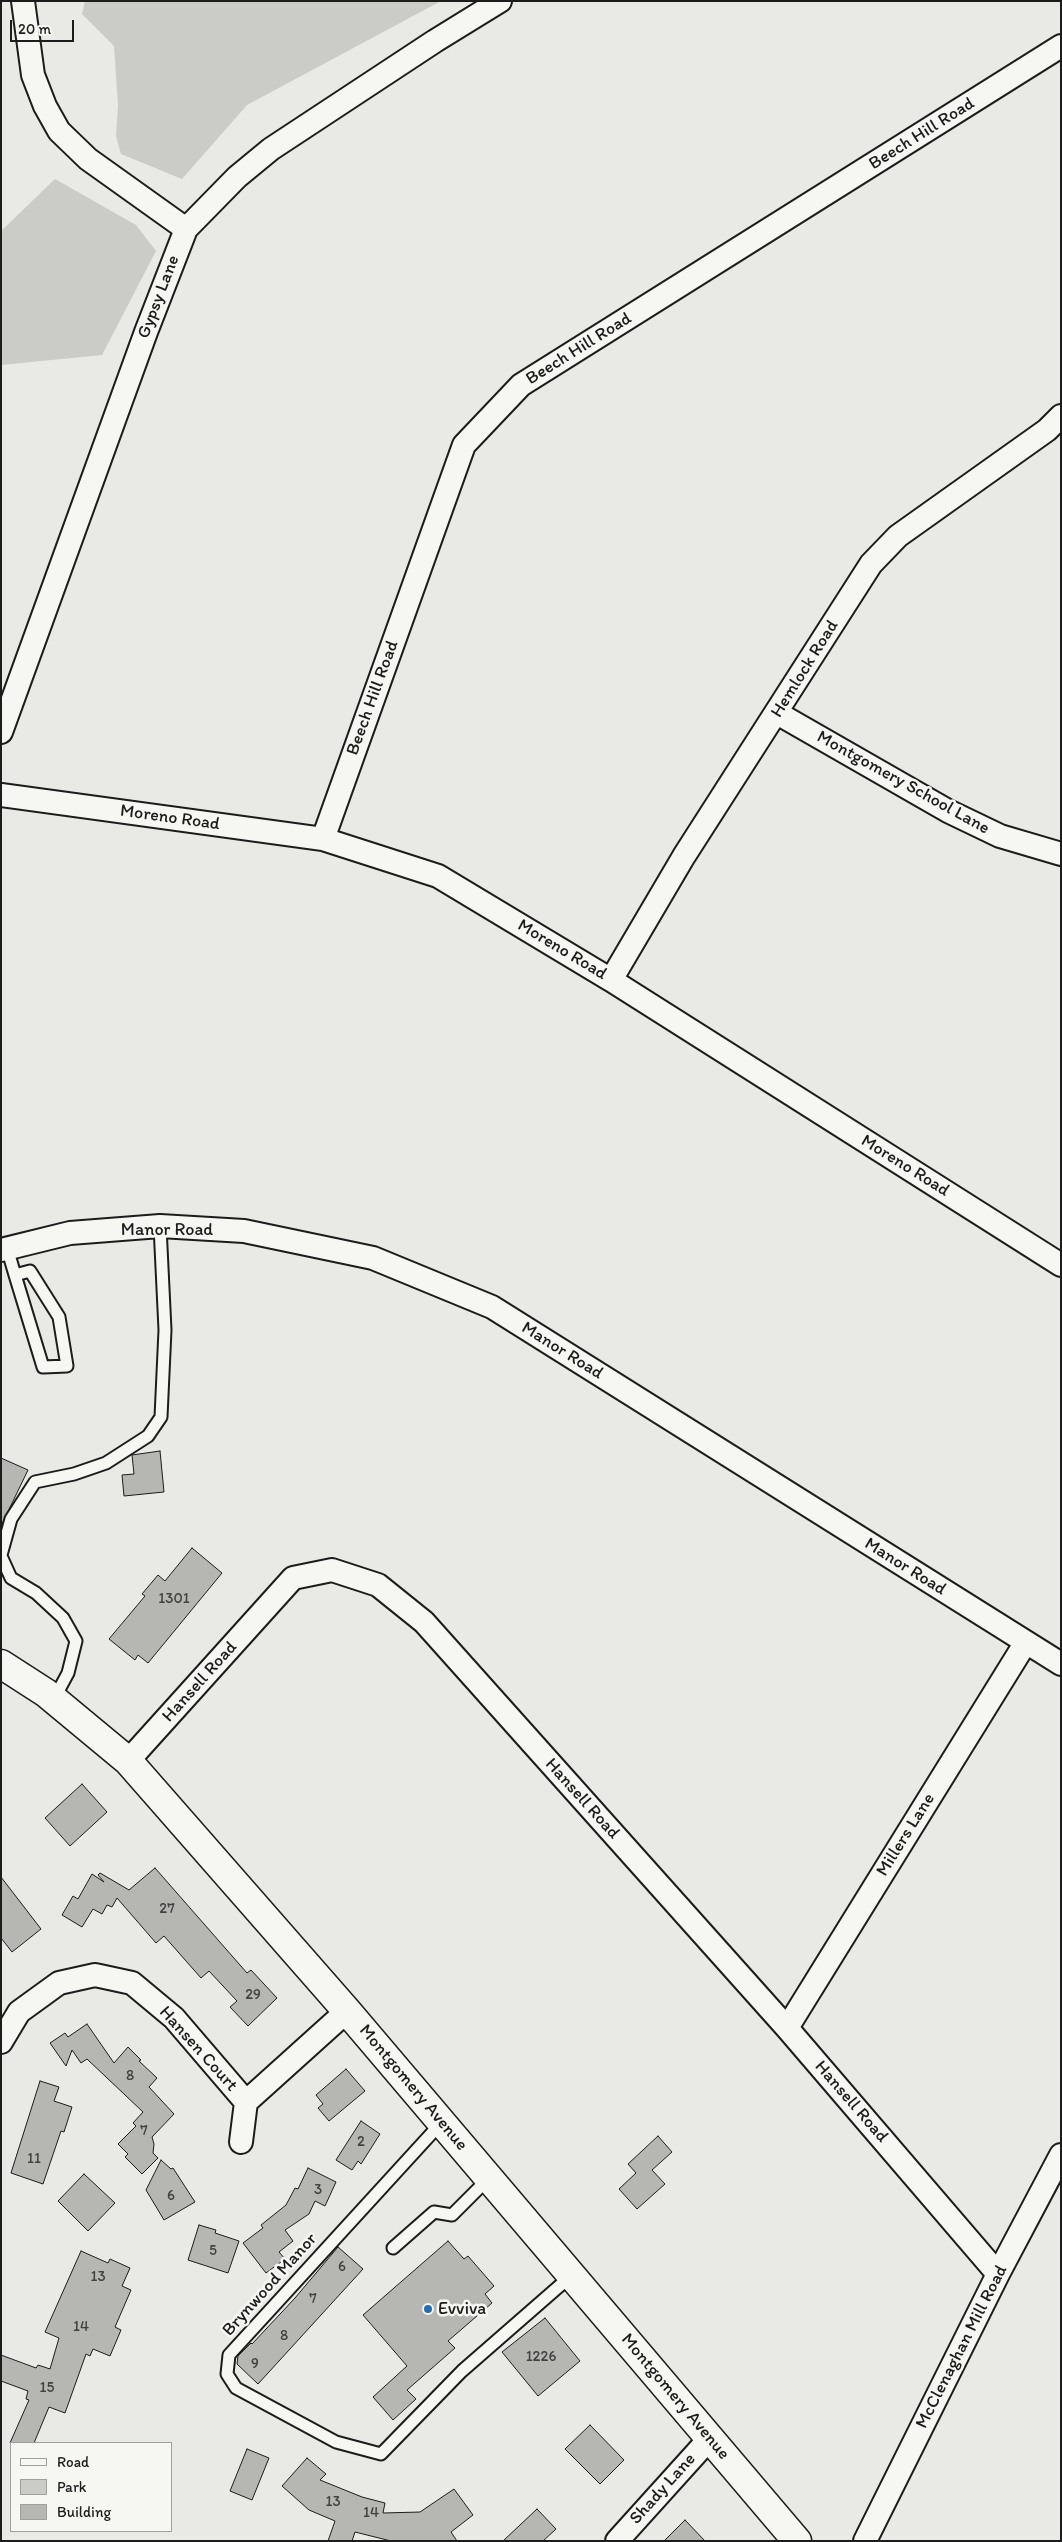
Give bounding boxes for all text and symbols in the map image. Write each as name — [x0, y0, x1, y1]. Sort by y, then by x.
scale bar — [12, 10, 76, 42]
text: 20 m — [18, 20, 51, 38]
street label: Beech Hill Road — [865, 93, 979, 175]
street label: Gypsy Lane — [133, 252, 185, 342]
street label: Beech Hill Road — [522, 308, 636, 390]
street label: Hemlock Road — [766, 616, 844, 722]
street label: Beech Hill Road — [342, 638, 404, 758]
street label: Montgomery School Lane — [813, 726, 993, 840]
street label: Moreno Road — [119, 800, 221, 836]
street label: Moreno Road — [513, 915, 611, 985]
street label: Moreno Road — [857, 1130, 953, 1202]
street label: Manor Road — [121, 1219, 213, 1241]
street label: Manor Road — [517, 1317, 607, 1385]
street label: Manor Road — [860, 1533, 950, 1601]
house number: 1301 — [158, 1590, 190, 1608]
street label: Hansell Road — [158, 1637, 242, 1727]
street label: Hansell Road — [540, 1754, 624, 1844]
street label: Millers Lane — [872, 1789, 940, 1881]
house number: 27 — [159, 1900, 175, 1918]
house number: 29 — [245, 1986, 261, 2004]
street label: Hansen Court — [154, 2002, 242, 2096]
street label: Montgomery Avenue — [354, 2021, 472, 2155]
street label: Hansell Road — [810, 2057, 892, 2147]
house number: 8 — [126, 2067, 134, 2085]
house number: 7 — [140, 2122, 148, 2140]
house number: 2 — [357, 2133, 365, 2151]
house number: 11 — [27, 2150, 41, 2168]
house number: 3 — [314, 2181, 322, 2199]
house number: 6 — [167, 2187, 175, 2205]
street label: Brynwood Manor — [218, 2229, 322, 2341]
house number: 5 — [209, 2242, 217, 2260]
house number: 6 — [338, 2258, 346, 2276]
street label: McClenaghan Mill Road — [911, 2262, 1013, 2432]
house number: 13 — [90, 2268, 106, 2286]
house number: 7 — [309, 2290, 317, 2308]
place label: Evviva — [438, 2298, 486, 2320]
marker: Evviva — [422, 2303, 434, 2315]
house number: 14 — [73, 2318, 89, 2336]
house number: 8 — [280, 2327, 288, 2345]
street label: Montgomery Avenue — [616, 2330, 734, 2464]
house number: 1226 — [526, 2348, 556, 2366]
house number: 9 — [251, 2355, 259, 2373]
house number: 15 — [40, 2379, 54, 2397]
legend — [10, 2442, 172, 2532]
street label: Shady Lane — [625, 2449, 701, 2529]
text: Road — [57, 2453, 89, 2471]
text: Park — [57, 2478, 87, 2496]
house number: 13 — [325, 2493, 341, 2511]
text: Building — [57, 2503, 111, 2521]
house number: 14 — [363, 2504, 379, 2522]

